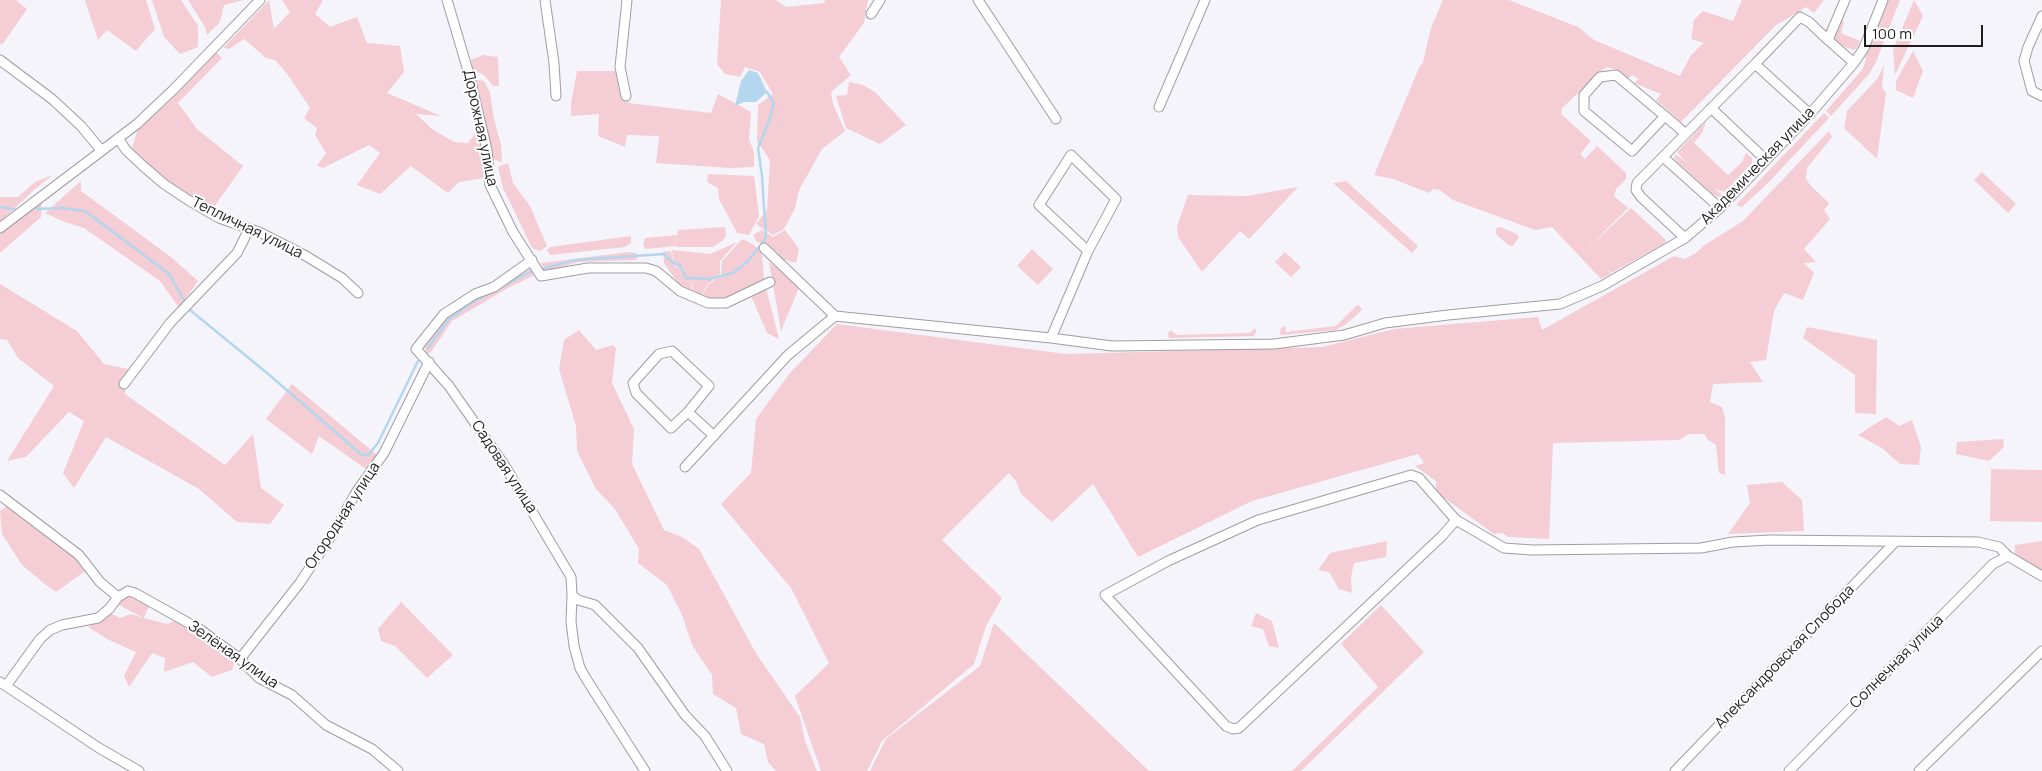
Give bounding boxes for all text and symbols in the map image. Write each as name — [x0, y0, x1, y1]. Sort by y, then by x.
scale bar — [1867, 15, 1986, 47]
text: 100 m — [1872, 23, 1912, 44]
street label: Дорожная улица — [459, 68, 501, 188]
street label: Академическая улица — [1697, 104, 1819, 228]
street label: Тепличная улица — [189, 193, 305, 263]
street label: Садовая улица — [467, 417, 541, 517]
street label: Огородная улица — [302, 459, 384, 573]
street label: Александровская Слобода — [1712, 581, 1858, 733]
street label: Солнечная улица — [1846, 611, 1948, 713]
street label: Зелёная улица — [184, 617, 282, 693]

